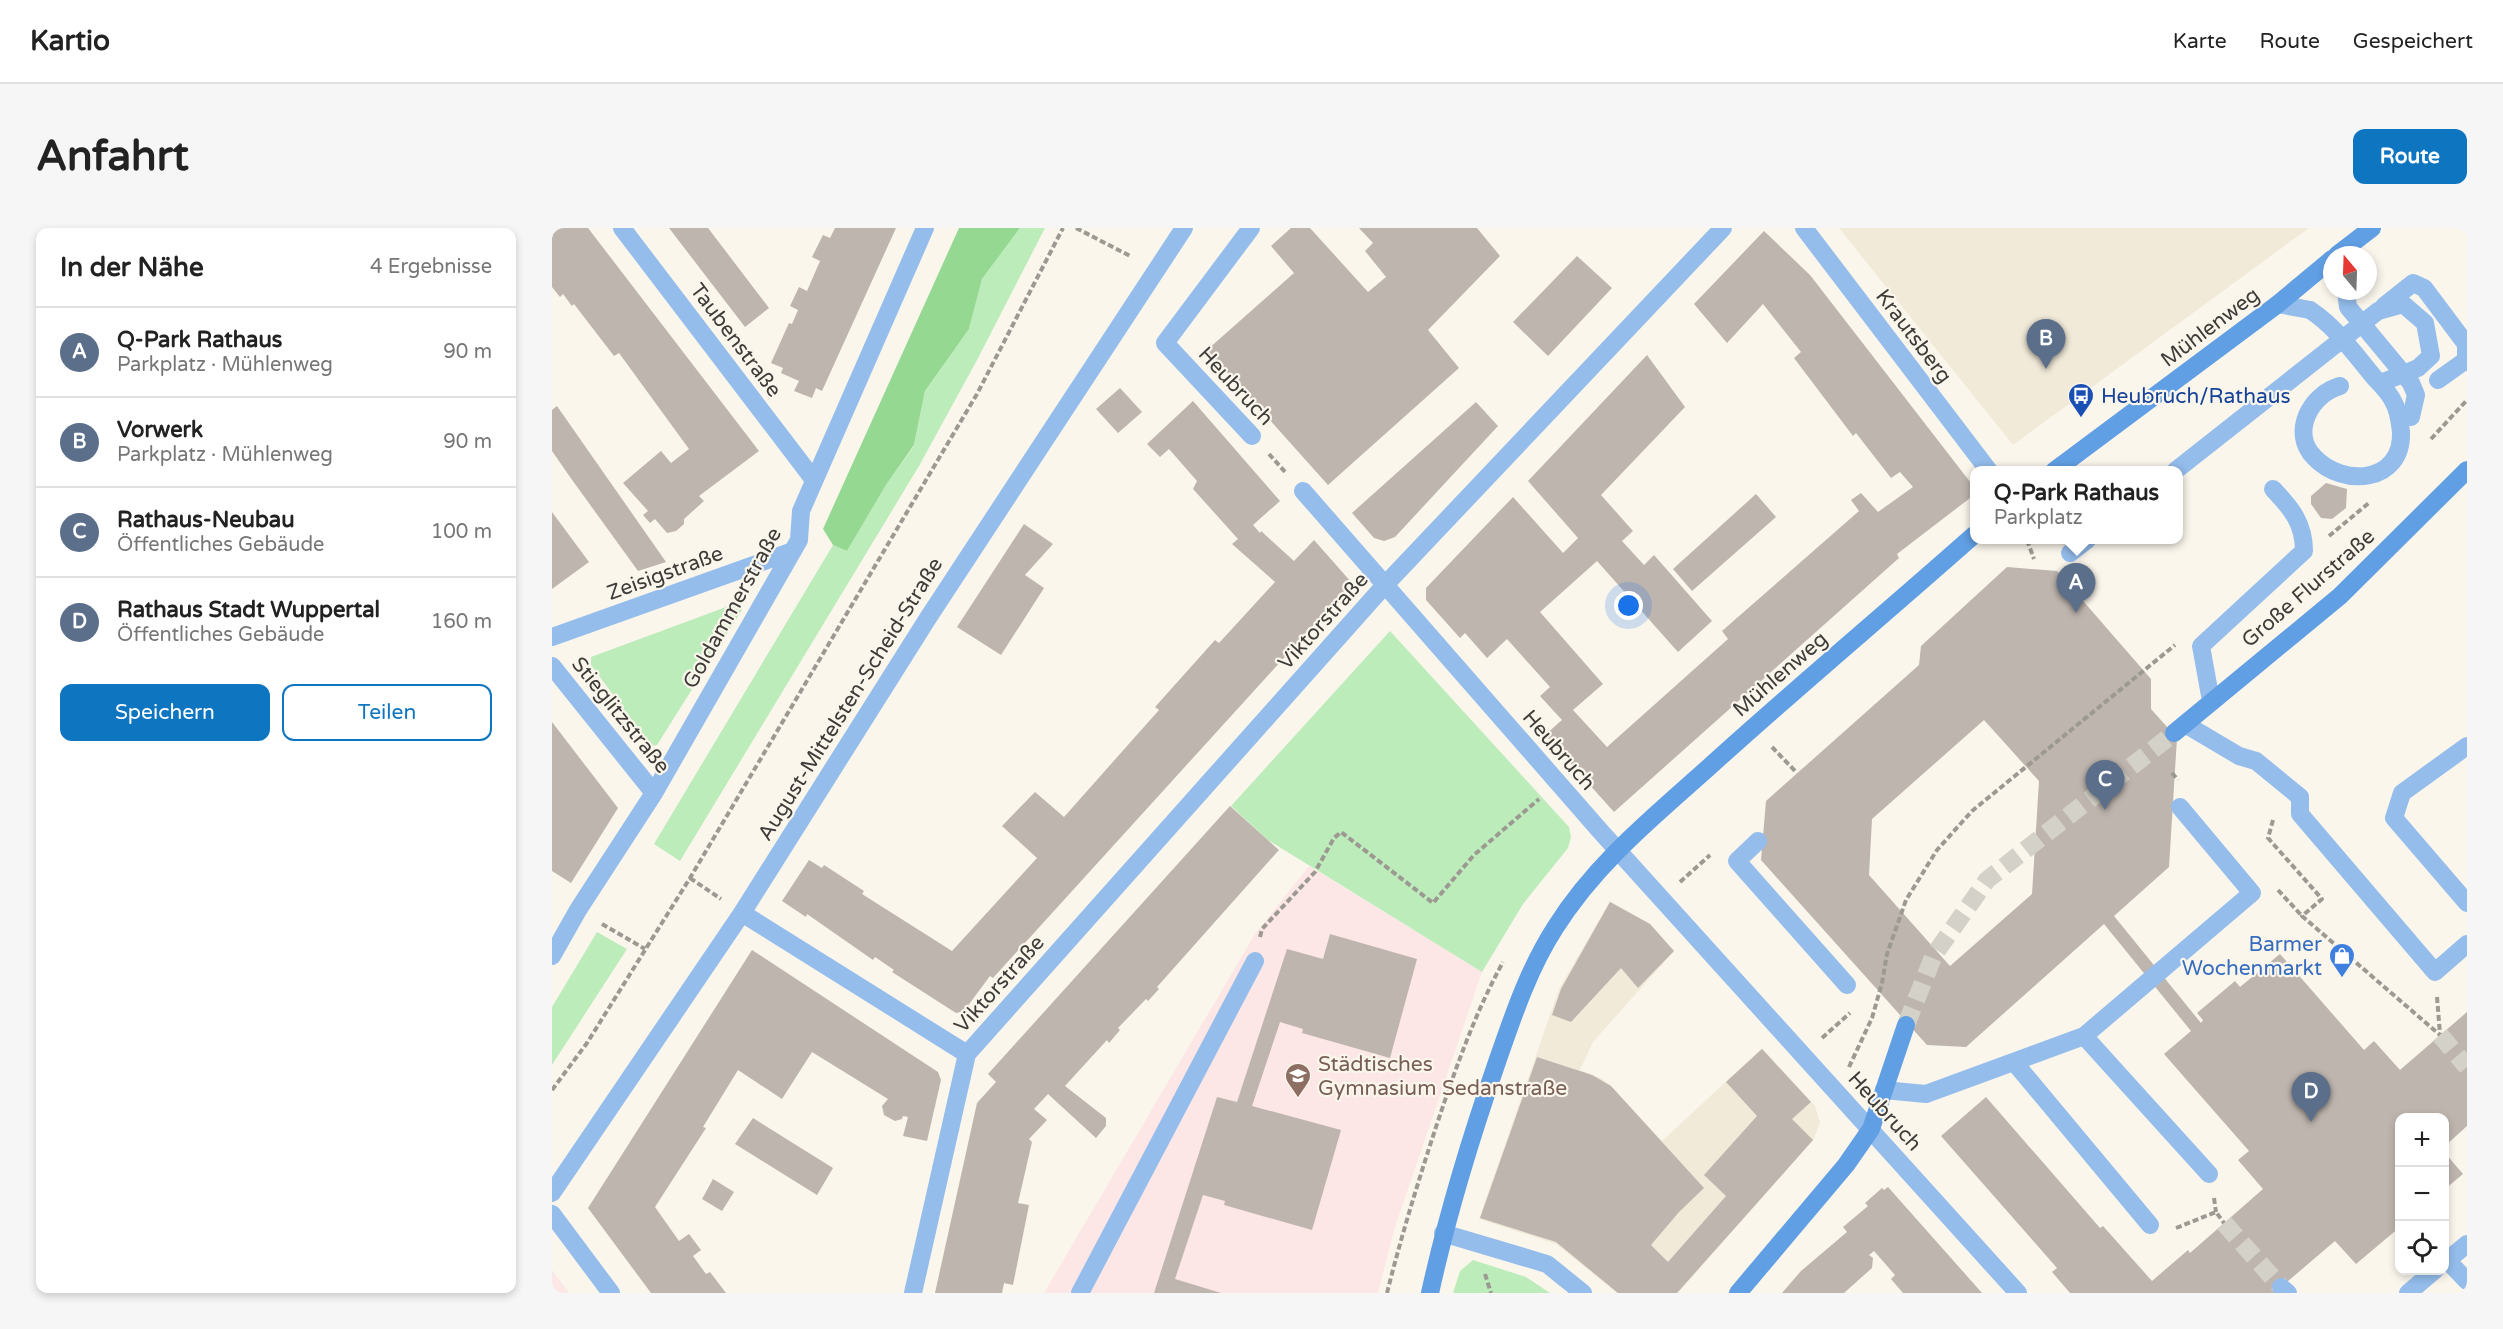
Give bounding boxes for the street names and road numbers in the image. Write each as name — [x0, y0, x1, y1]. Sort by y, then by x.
street label: Taubenstraße — [685, 278, 787, 402]
street label: Mühlenweg — [2156, 282, 2265, 373]
street label: Krautsberg — [1870, 285, 1957, 388]
street label: Heubruch — [1193, 342, 1278, 431]
street label: Goldammerstraße — [678, 523, 787, 693]
street label: Große Flurstraße — [2237, 524, 2380, 653]
street label: Zeisigstraße — [604, 541, 727, 606]
street label: August-Mittelsten-Scheid-Straße — [753, 553, 948, 845]
street label: Viktorstraße — [1273, 567, 1374, 675]
street label: Mühlenweg — [1728, 627, 1833, 722]
street label: Stieglitzstraße — [566, 652, 675, 779]
street label: Heubruch — [1517, 705, 1600, 796]
street label: Viktorstraße — [949, 930, 1050, 1038]
street label: Heubruch — [1842, 1066, 1927, 1156]

